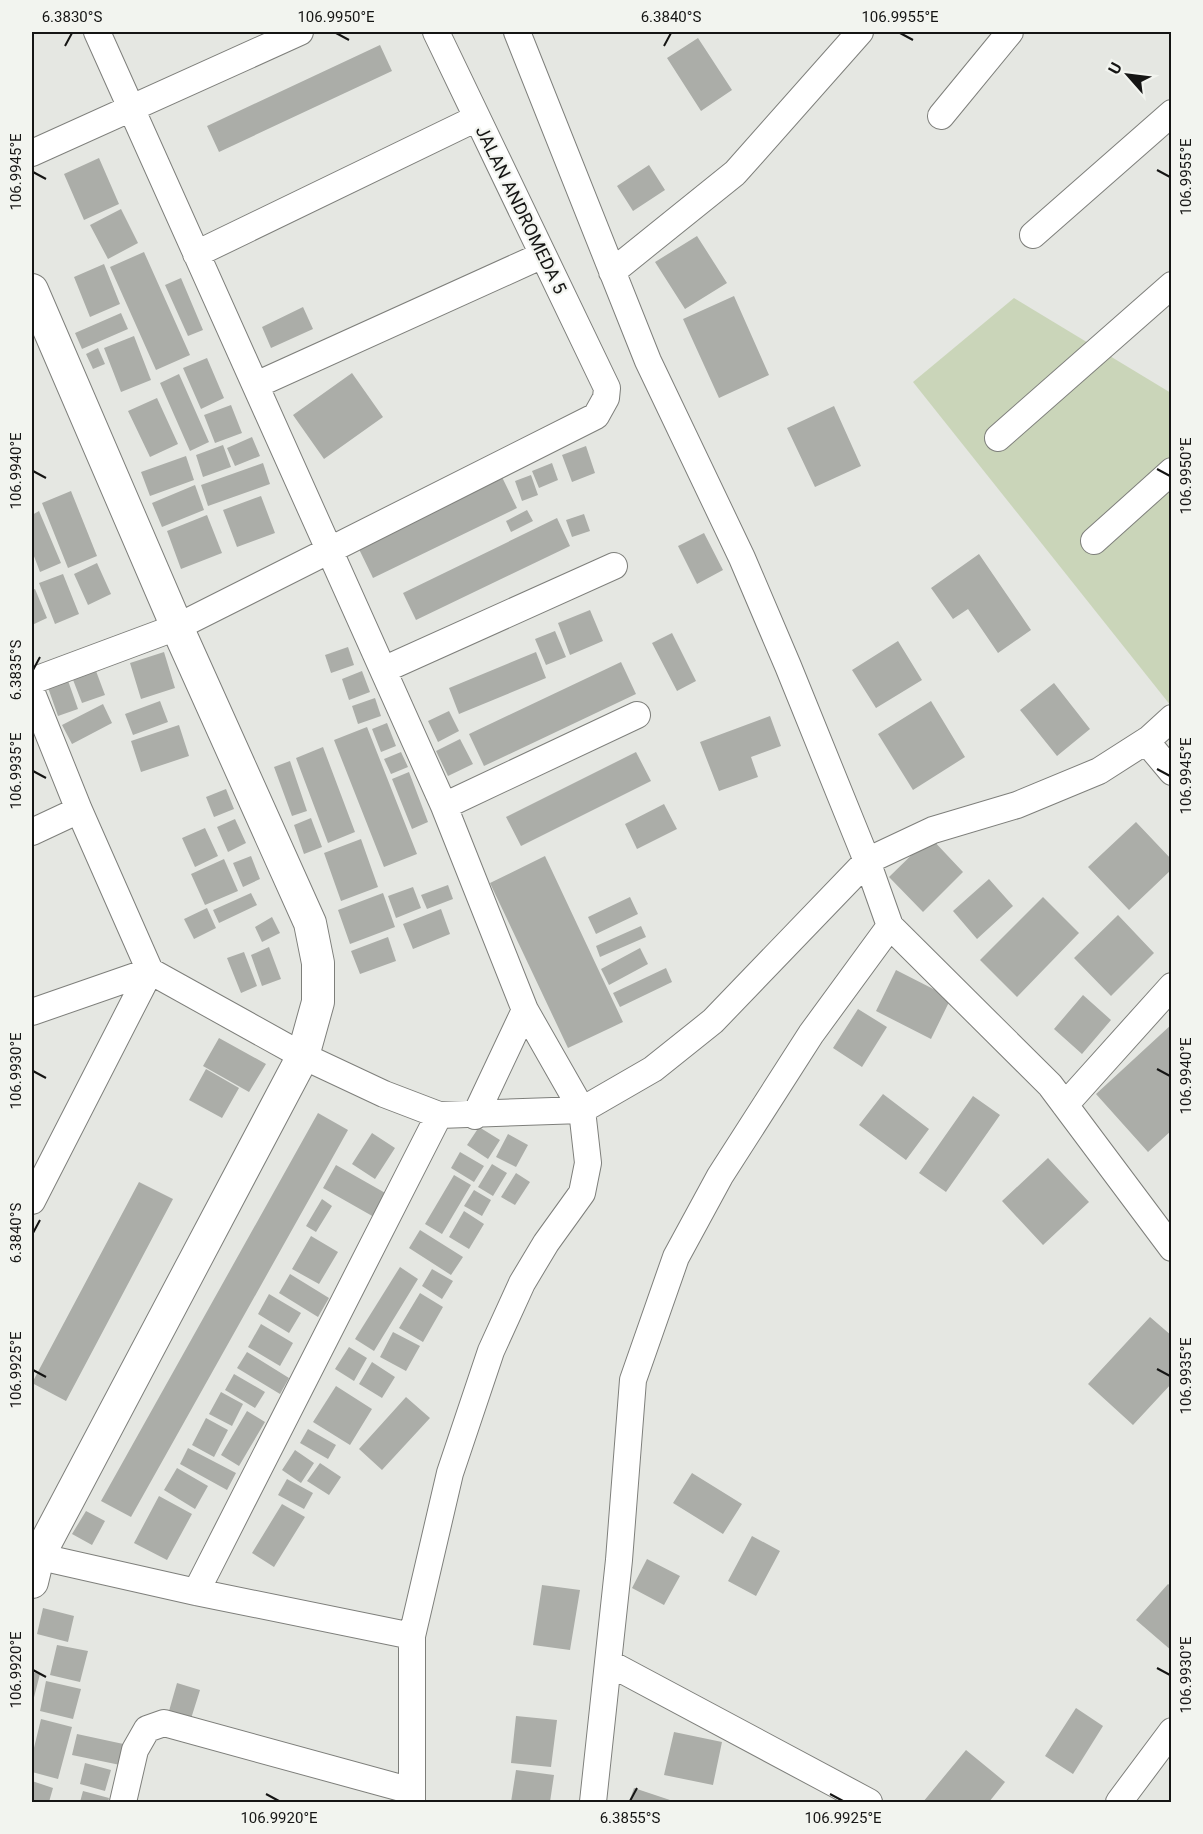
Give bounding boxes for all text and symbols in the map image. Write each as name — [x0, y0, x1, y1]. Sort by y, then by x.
text: 6.3830°S — [42, 8, 102, 26]
text: 106.9950°E — [297, 8, 375, 26]
text: 6.3840°S — [641, 8, 701, 26]
text: 106.9955°E — [861, 8, 939, 26]
north arrow — [1098, 45, 1158, 105]
text: U — [1104, 59, 1126, 77]
street label: JALAN ANDROMEDA 5 — [472, 122, 571, 297]
text: 106.9945°E — [7, 133, 25, 211]
text: 106.9955°E — [1177, 138, 1195, 216]
text: 106.9940°E — [7, 432, 25, 510]
text: 106.9950°E — [1177, 437, 1195, 515]
text: 6.3835°S — [7, 640, 25, 700]
text: 106.9935°E — [7, 732, 25, 810]
text: 106.9945°E — [1177, 737, 1195, 815]
text: 106.9930°E — [7, 1032, 25, 1110]
text: 106.9940°E — [1177, 1037, 1195, 1115]
text: 6.3840°S — [7, 1203, 25, 1263]
text: 106.9925°E — [7, 1331, 25, 1409]
text: 106.9935°E — [1177, 1337, 1195, 1415]
text: 106.9920°E — [7, 1631, 25, 1709]
text: 106.9930°E — [1177, 1636, 1195, 1714]
text: 106.9920°E — [240, 1809, 318, 1827]
text: 6.3855°S — [600, 1809, 660, 1827]
text: 106.9925°E — [804, 1809, 882, 1827]

